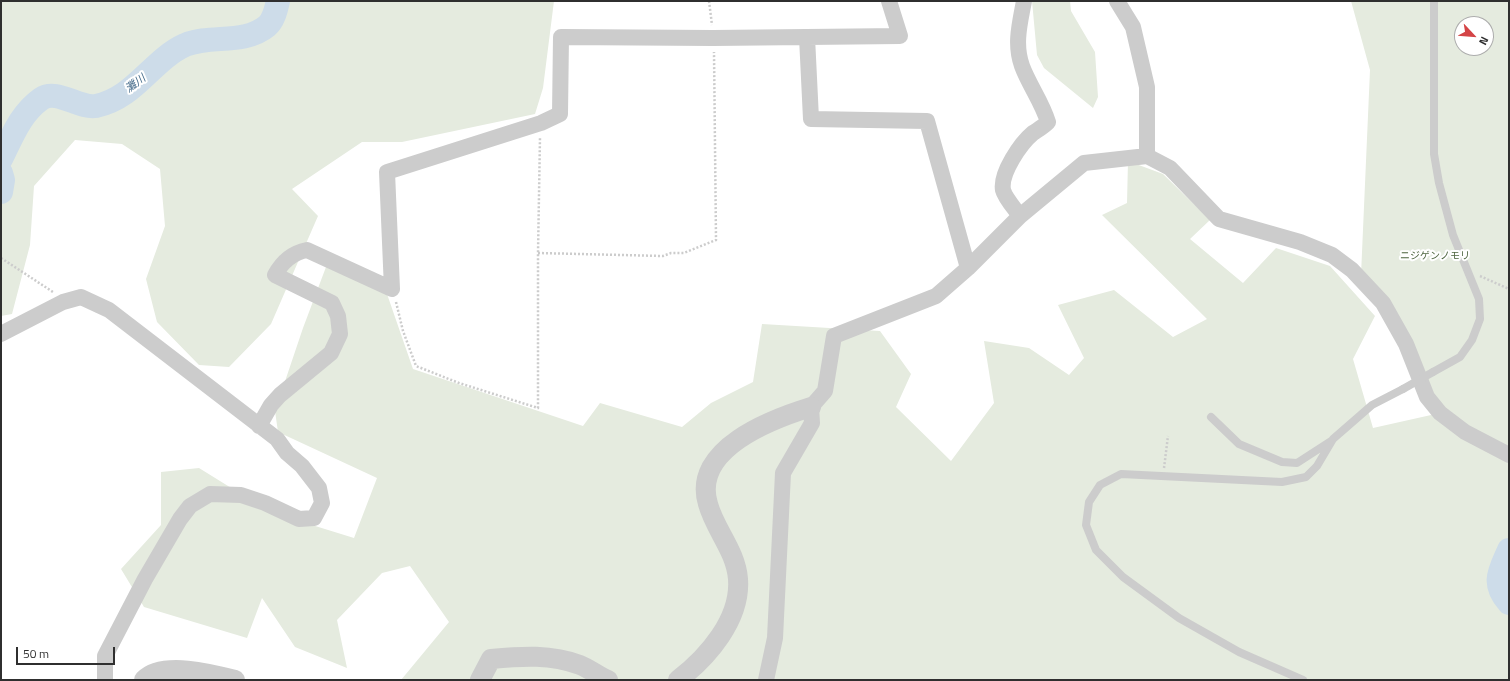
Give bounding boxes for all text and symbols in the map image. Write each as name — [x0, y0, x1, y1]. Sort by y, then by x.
north arrow — [1454, 16, 1494, 56]
text: N — [1475, 34, 1493, 48]
water label: 灘川 — [123, 72, 149, 96]
park label: ニジゲンノモリ — [1400, 251, 1470, 263]
scale bar — [18, 639, 117, 665]
text: 50 m — [23, 644, 49, 663]

